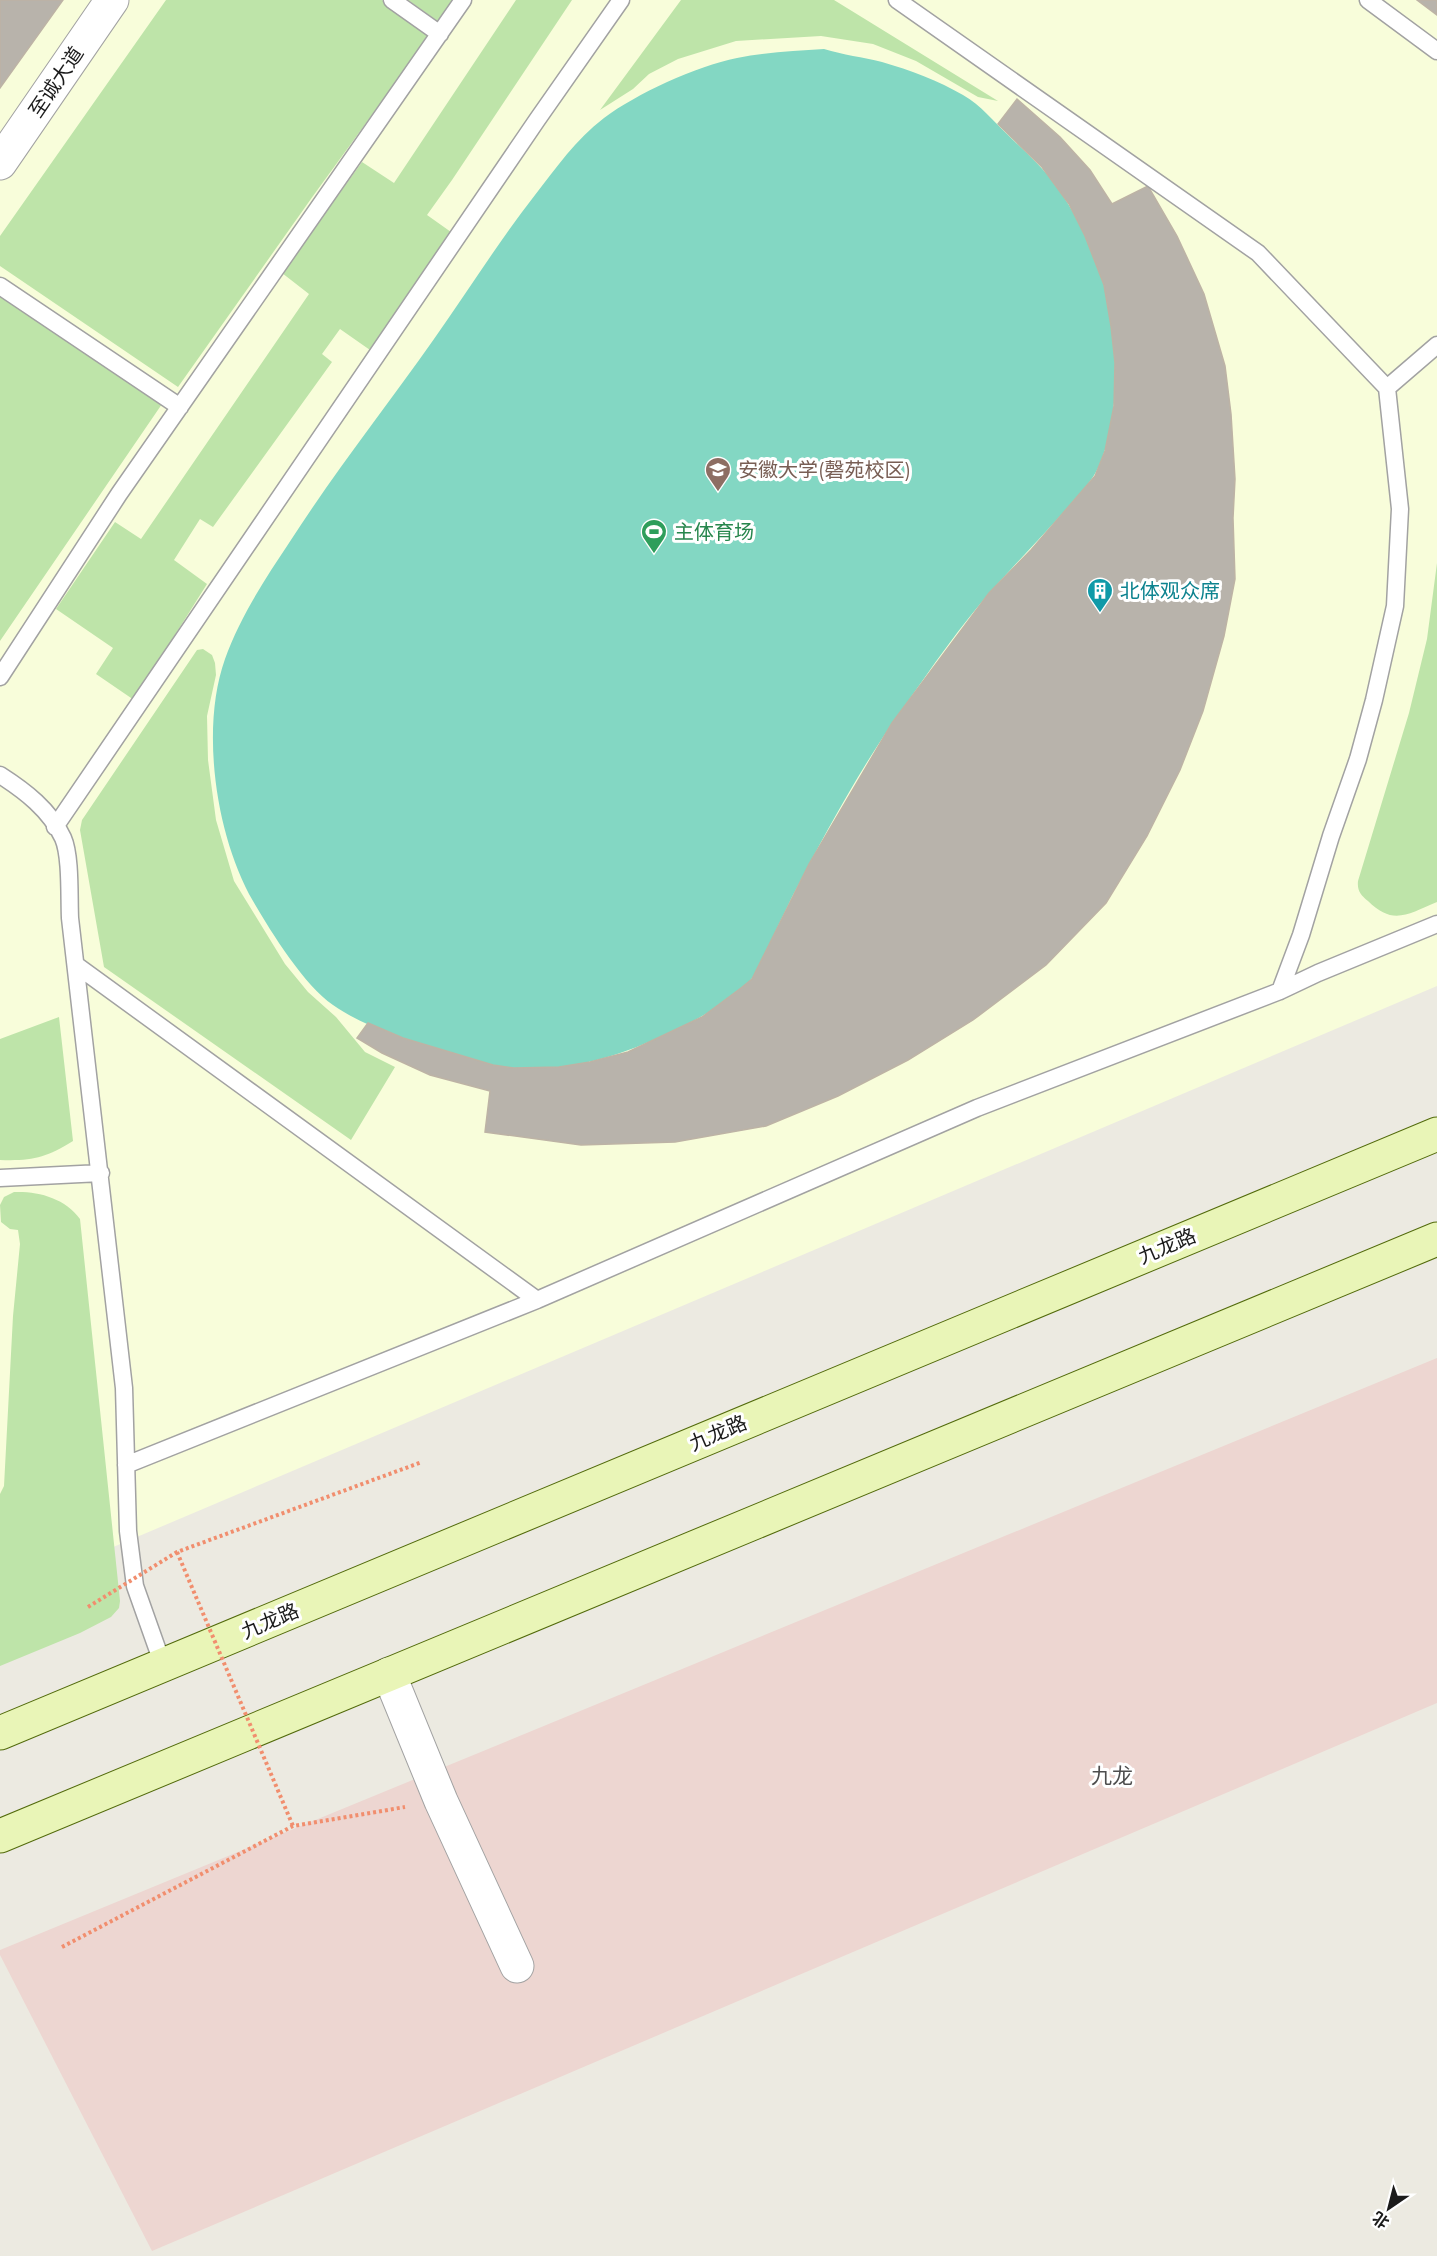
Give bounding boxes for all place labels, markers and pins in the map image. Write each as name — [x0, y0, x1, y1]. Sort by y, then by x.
school or university icon: 安徽大学(磬苑校区) — [703, 455, 733, 493]
place label: 安徽大学(磬苑校区) — [738, 458, 911, 482]
sports icon: 主体育场 — [639, 517, 669, 555]
place label: 主体育场 — [674, 520, 754, 544]
building icon: 北体观众席 — [1085, 576, 1115, 614]
place label: 北体观众席 — [1120, 579, 1220, 603]

